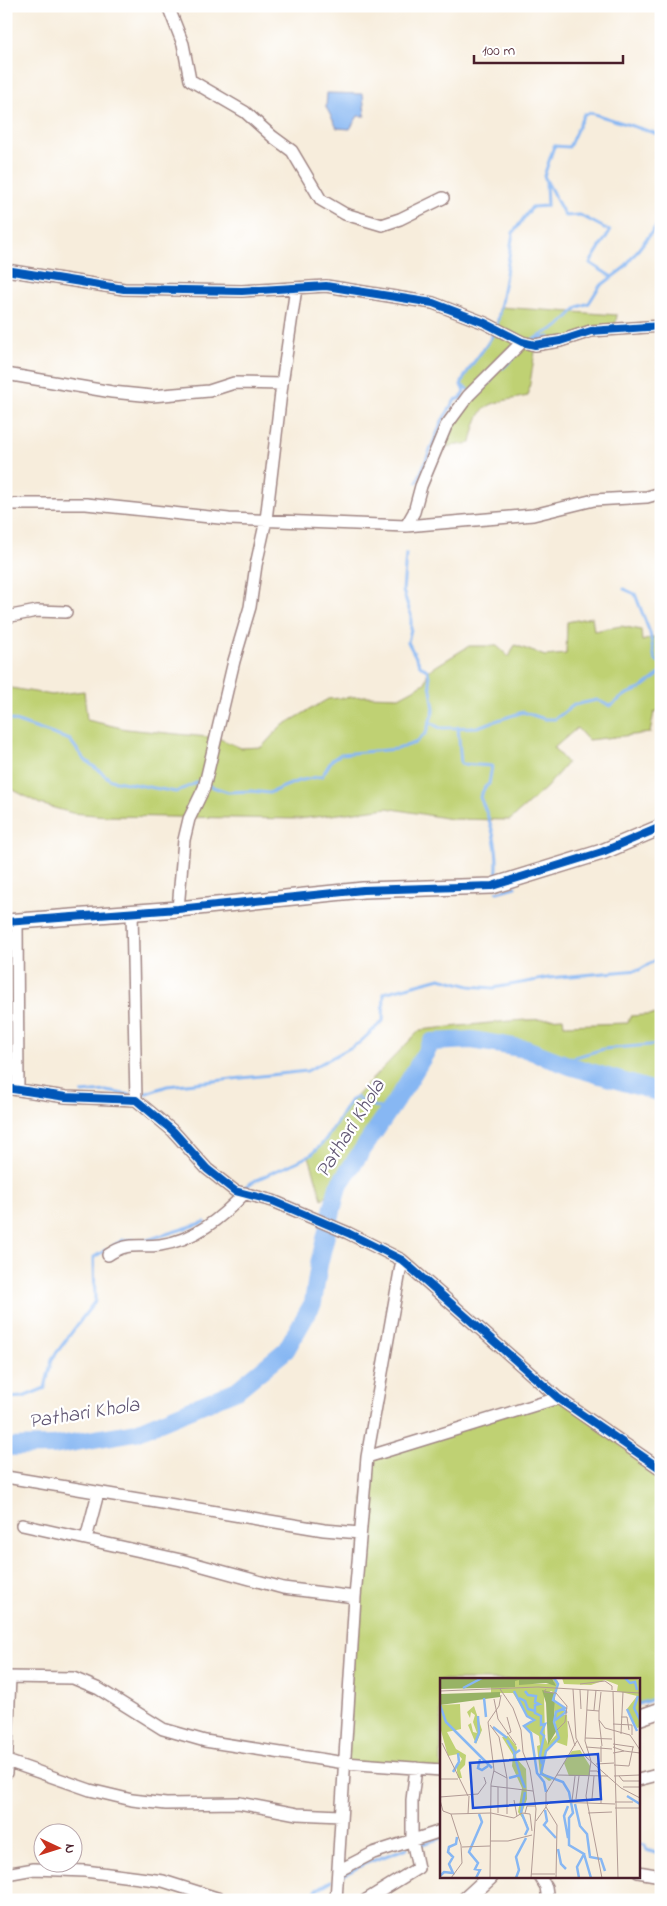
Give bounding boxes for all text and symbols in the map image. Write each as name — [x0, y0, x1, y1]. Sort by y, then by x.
scale bar — [474, 32, 623, 64]
text: 100 m — [482, 40, 515, 62]
water label: Pathari Khola — [309, 1073, 394, 1184]
water label: Pathari Khola — [27, 1390, 142, 1438]
inset map — [440, 1678, 640, 1878]
north arrow — [32, 1824, 82, 1874]
text: N — [59, 1843, 80, 1854]

